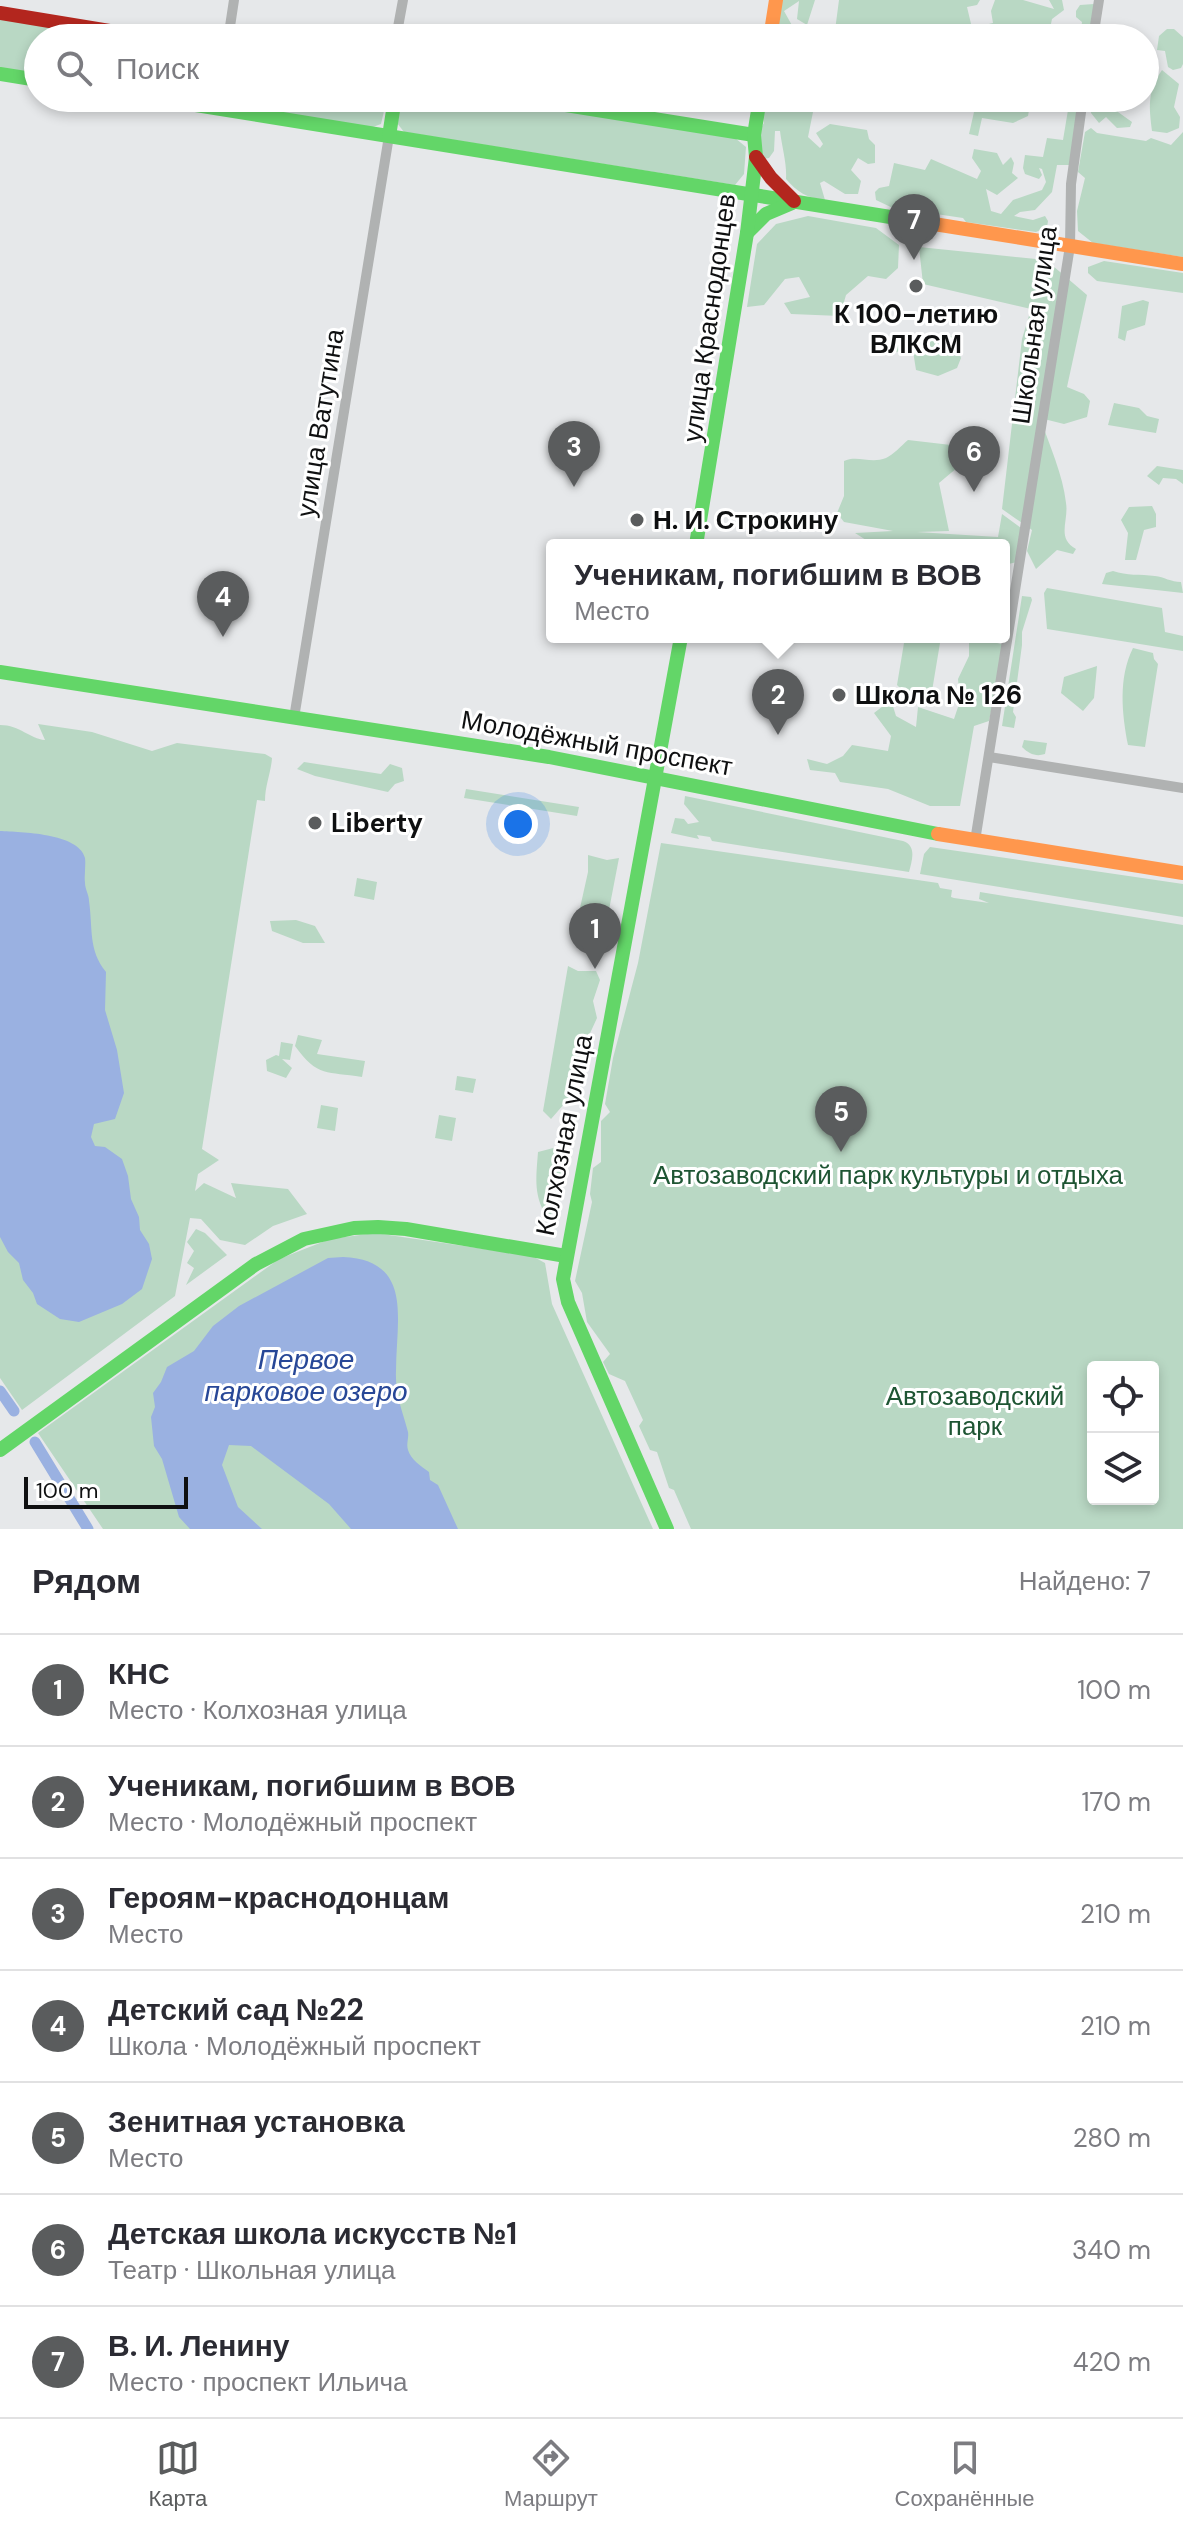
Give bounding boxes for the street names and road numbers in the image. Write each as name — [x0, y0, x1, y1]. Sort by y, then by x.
street label: улица Краснодонцев — [675, 192, 743, 444]
street label: Школьная улица — [1003, 223, 1065, 426]
street label: улица Ватутина — [288, 326, 352, 520]
street label: Молодёжный проспект — [459, 702, 735, 784]
street label: Колхозная улица — [528, 1031, 600, 1239]

